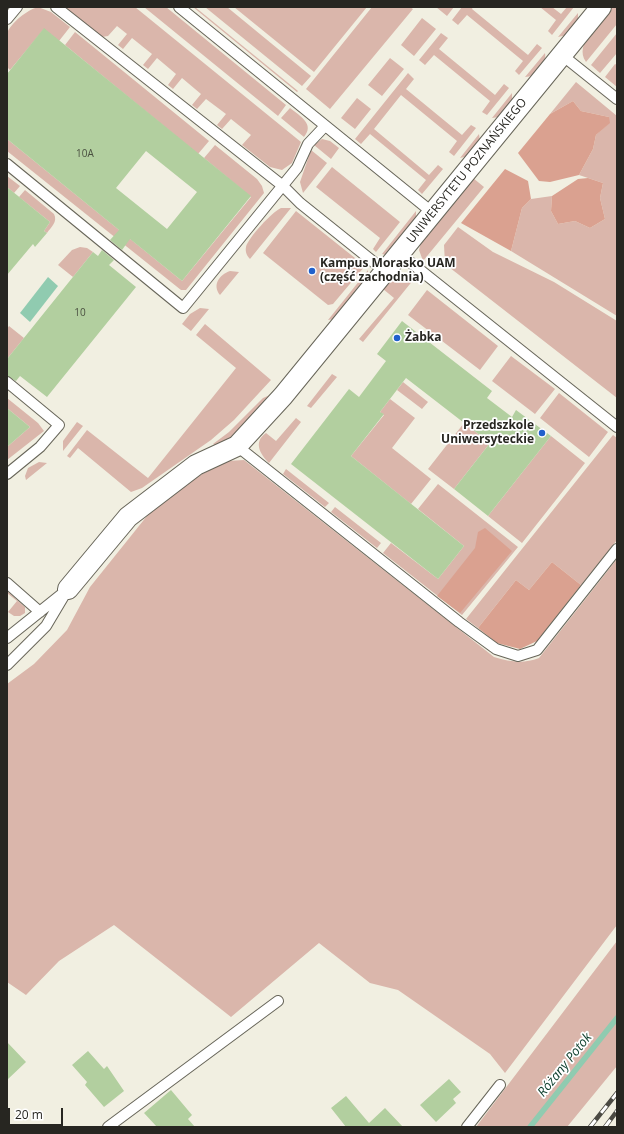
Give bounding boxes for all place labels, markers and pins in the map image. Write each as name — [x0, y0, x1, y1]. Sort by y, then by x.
place label: Kampus Morasko UAM (część zachodnia) — [320, 257, 456, 285]
marker: Kampus Morasko UAM (część zachodnia) — [307, 266, 317, 276]
place label: Żabka — [405, 331, 441, 345]
marker: Żabka — [392, 333, 402, 343]
place label: Przedszkole Uniwersyteckie — [441, 419, 534, 447]
marker: Przedszkole Uniwersyteckie — [537, 428, 547, 438]

